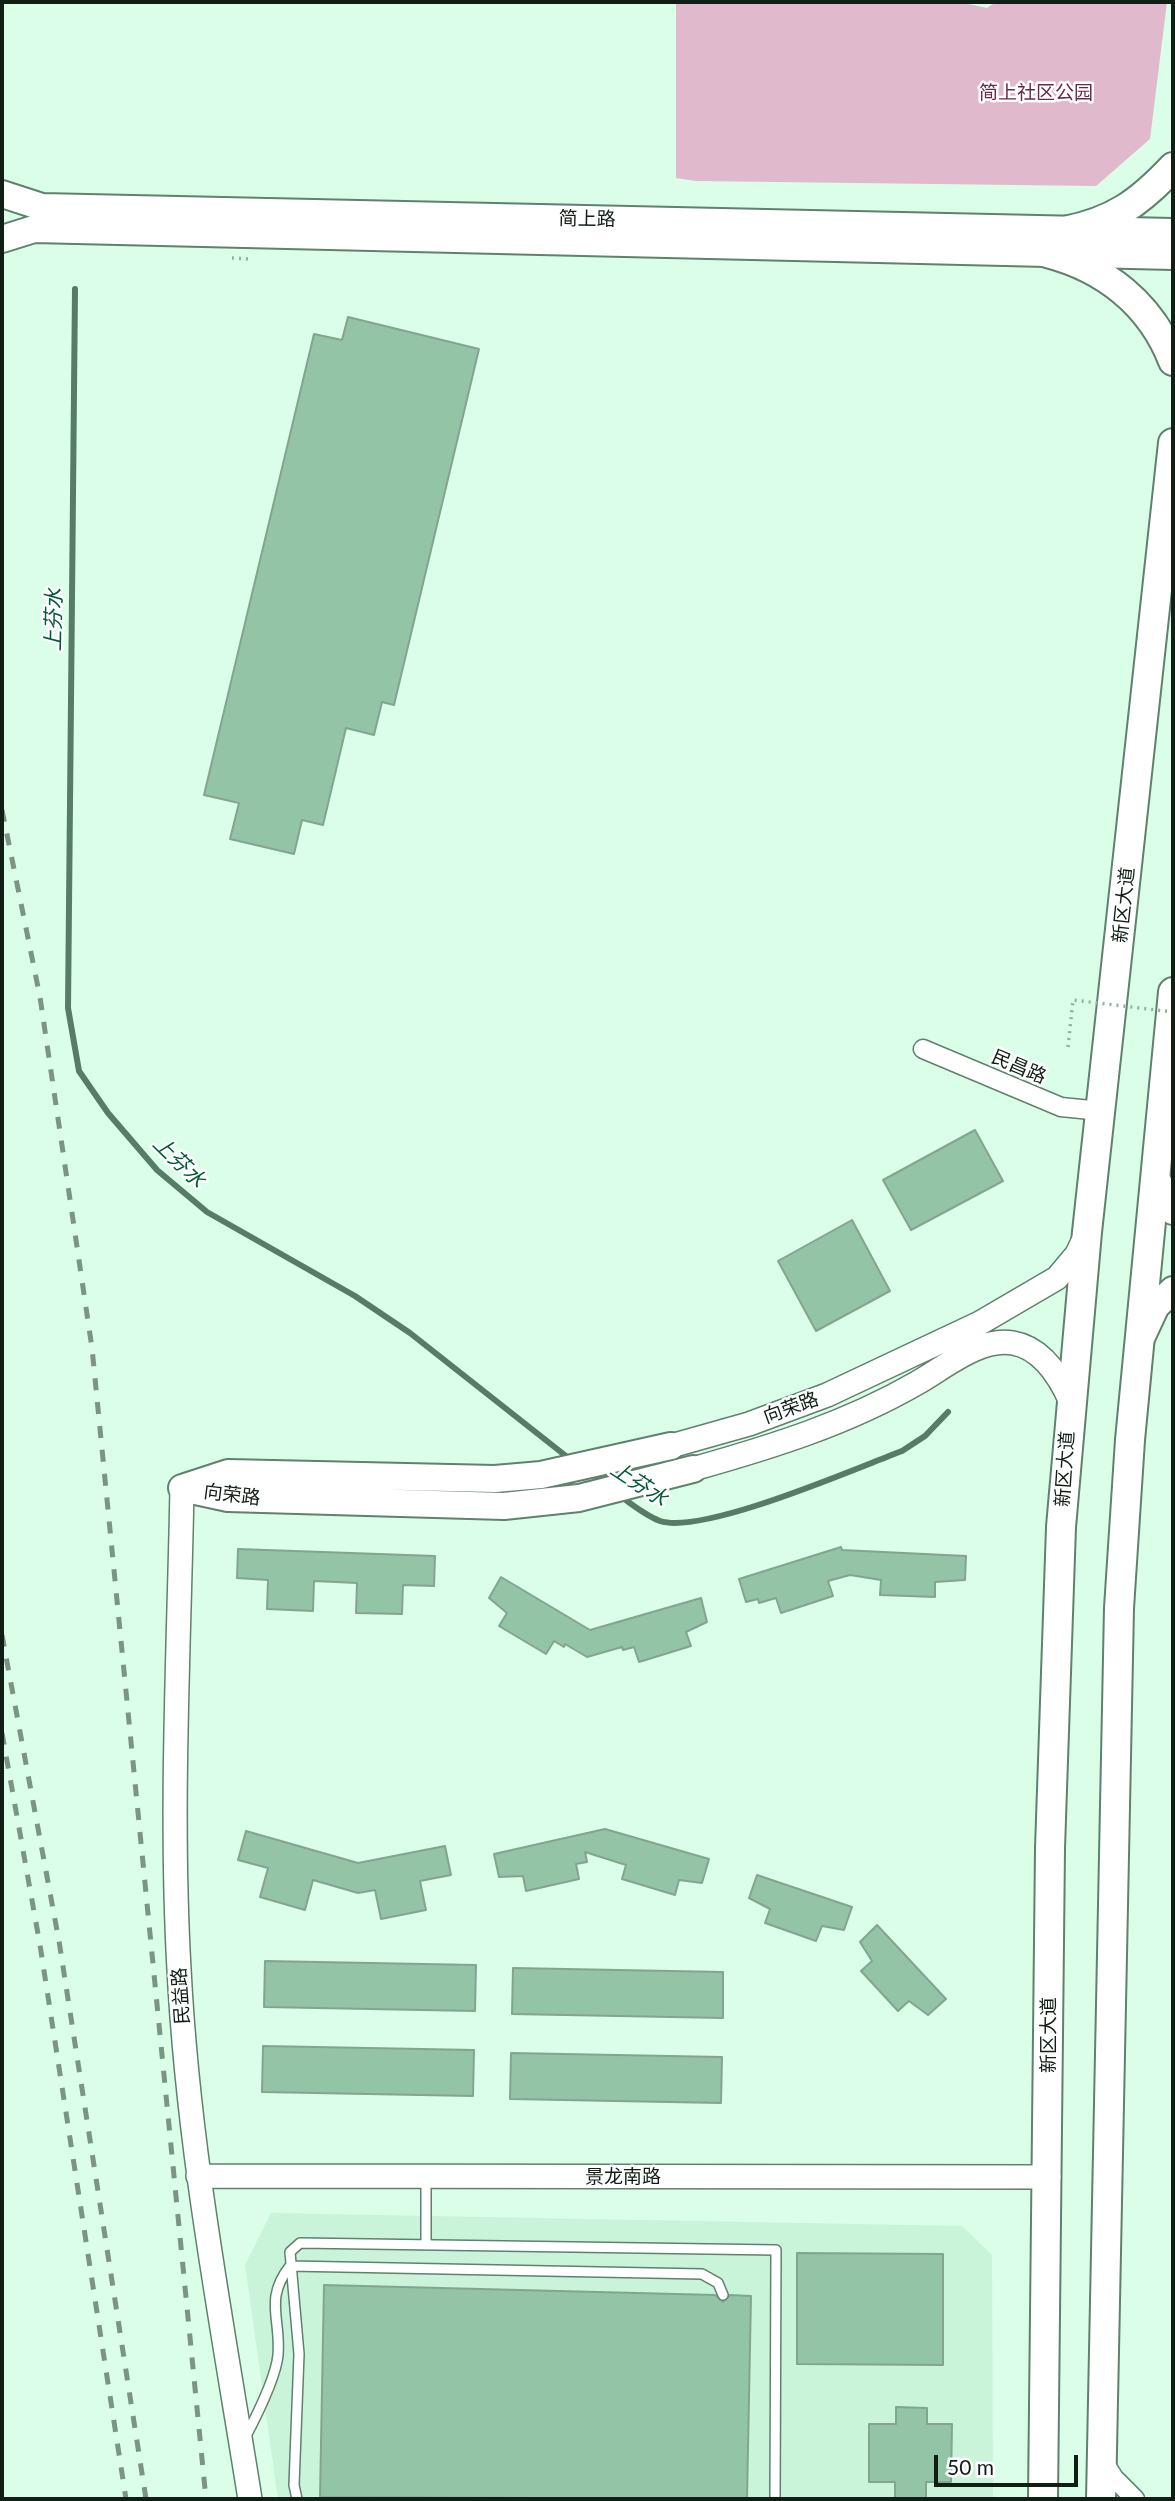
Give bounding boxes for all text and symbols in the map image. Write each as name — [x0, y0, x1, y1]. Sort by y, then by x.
park label: 简上社区公园 — [979, 82, 1093, 104]
street label: 简上路 — [558, 207, 616, 231]
water label: 上芬水 — [41, 588, 67, 652]
street label: 新区大道 — [1109, 866, 1139, 944]
street label: 民昌路 — [988, 1045, 1050, 1089]
water label: 上芬水 — [148, 1131, 210, 1193]
street label: 向荣路 — [760, 1388, 822, 1428]
street label: 新区大道 — [1051, 1430, 1079, 1508]
water label: 上芬水 — [606, 1456, 672, 1512]
street label: 向荣路 — [202, 1480, 262, 1510]
street label: 民益路 — [168, 1967, 194, 2025]
street label: 新区大道 — [1038, 1997, 1060, 2073]
street label: 景龙南路 — [585, 2166, 661, 2188]
scale bar — [937, 2442, 1080, 2486]
text: 50 m — [947, 2454, 994, 2479]

